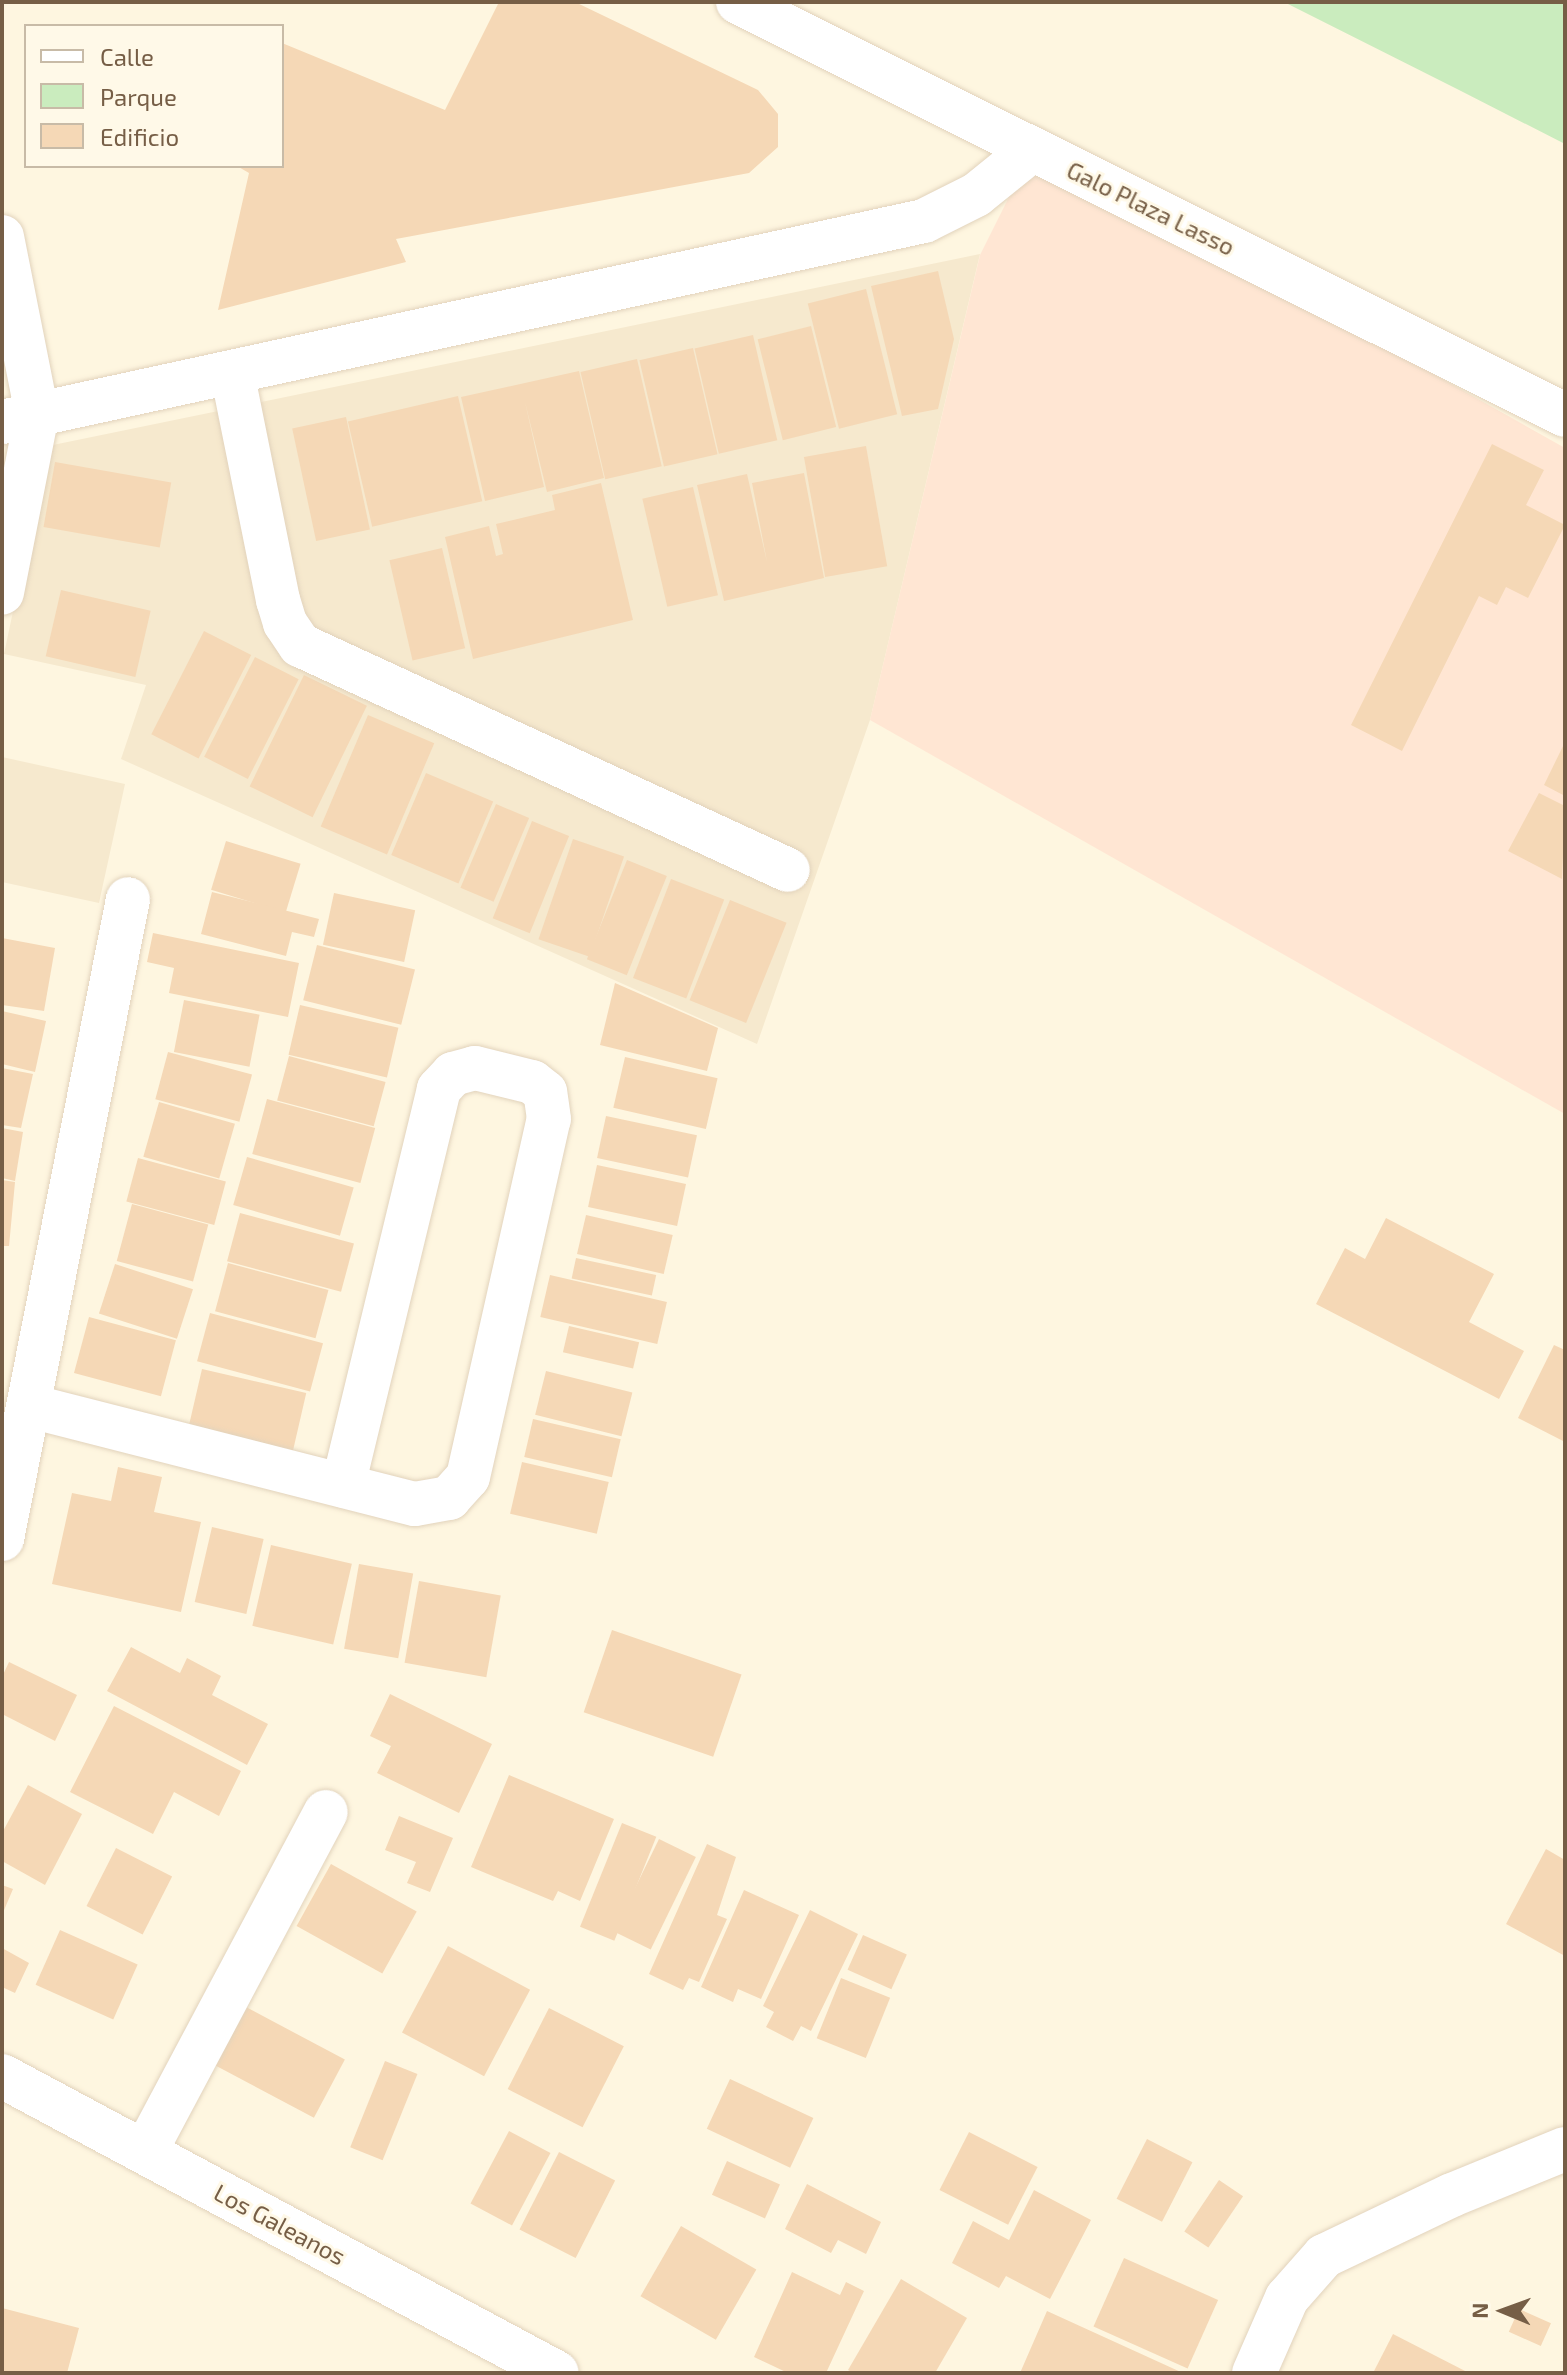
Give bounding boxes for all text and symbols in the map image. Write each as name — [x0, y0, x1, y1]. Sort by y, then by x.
legend — [24, 24, 284, 168]
text: Calle — [100, 42, 154, 71]
text: Parque — [100, 82, 177, 111]
text: Edificio — [100, 122, 179, 151]
street label: Galo Plaza Lasso — [1062, 155, 1240, 261]
street label: Los Galeanos — [209, 2177, 351, 2271]
north arrow — [1463, 2271, 1543, 2351]
text: N — [1466, 2302, 1492, 2319]

